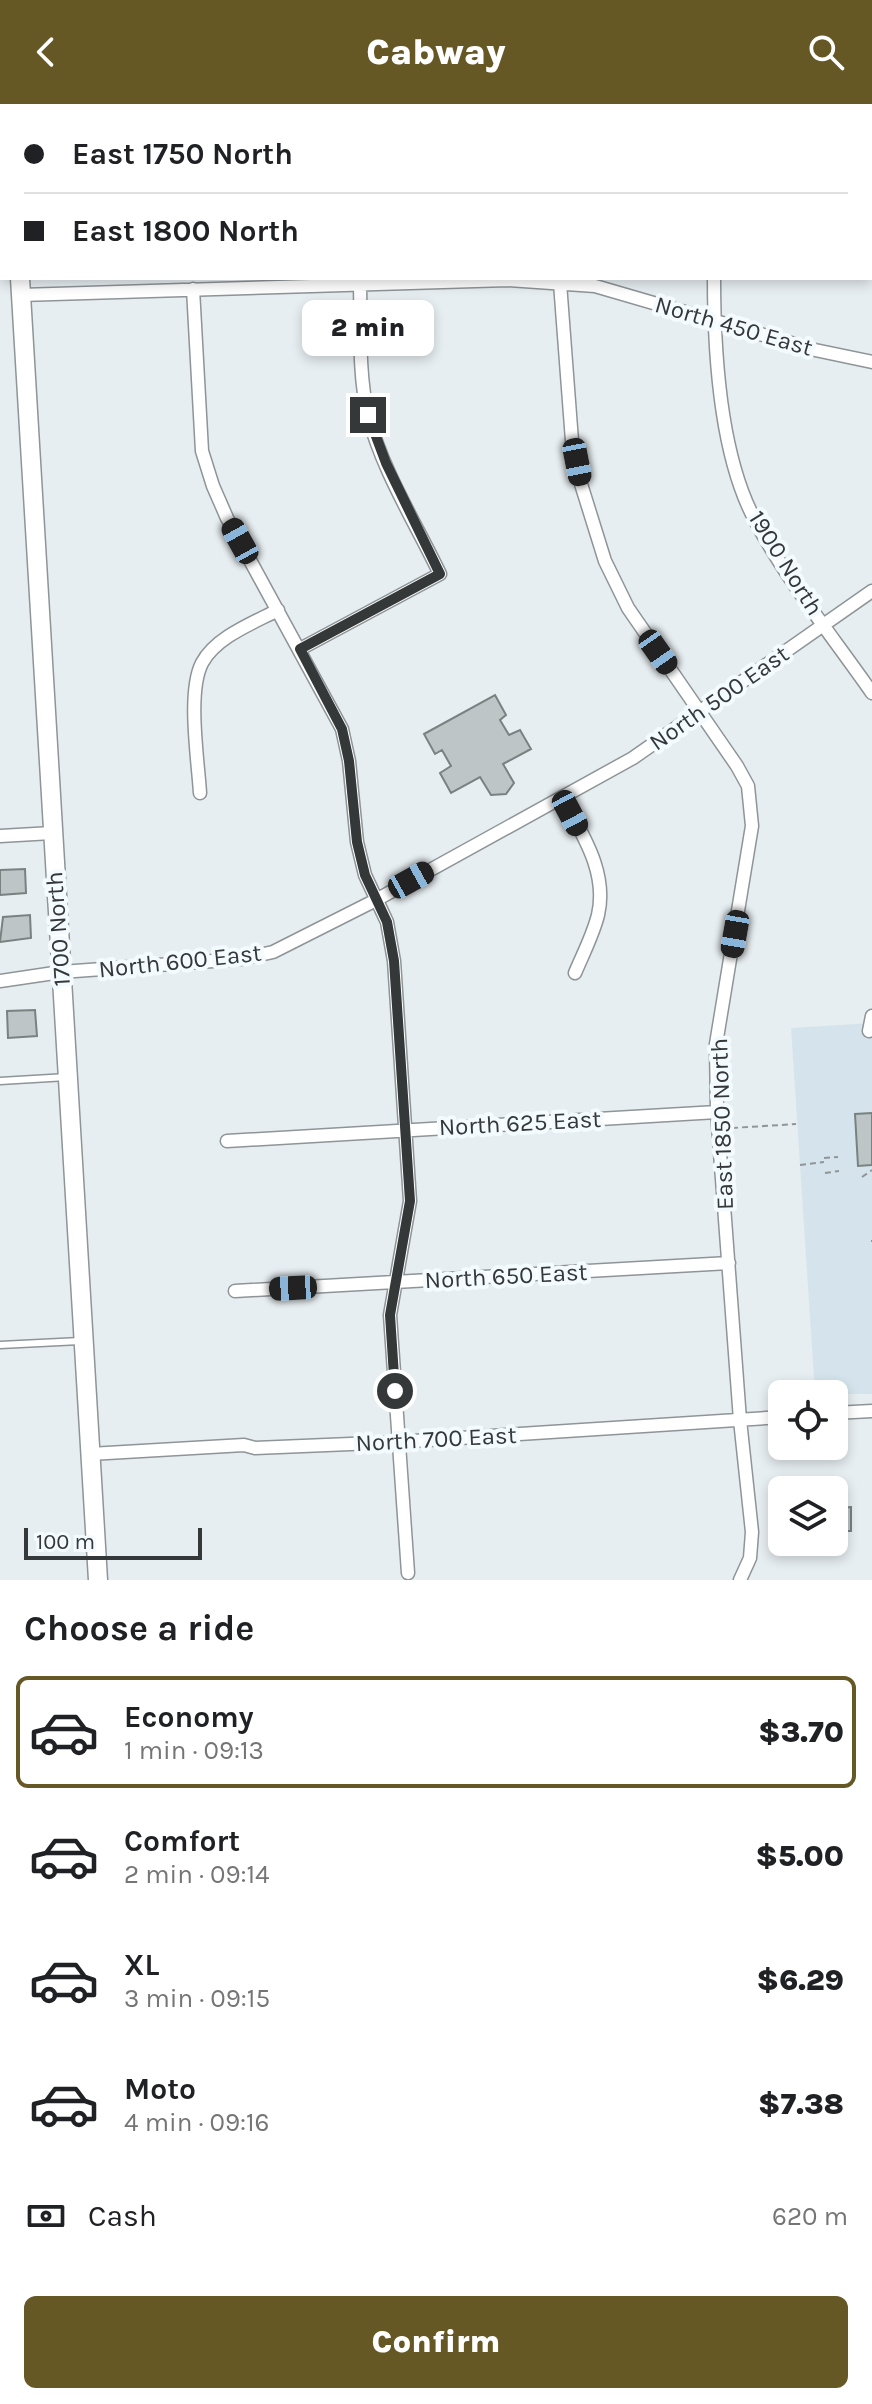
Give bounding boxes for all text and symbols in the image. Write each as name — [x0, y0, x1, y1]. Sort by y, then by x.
icon: back — [24, 30, 68, 74]
icon: search — [804, 30, 848, 74]
text: Cabway — [366, 31, 506, 73]
text: East 1750 North — [72, 136, 293, 172]
text: East 1800 North — [72, 213, 299, 249]
street label: North 450 East — [652, 290, 816, 362]
callout: 2 min — [302, 299, 434, 355]
text: 2 min — [331, 312, 405, 343]
route end — [350, 397, 386, 433]
car — [561, 436, 593, 488]
street label: 1900 North — [743, 506, 829, 620]
car — [218, 514, 262, 568]
car — [634, 625, 682, 679]
street label: North 500 East — [644, 640, 794, 756]
car — [548, 786, 592, 840]
car — [384, 858, 438, 902]
street label: 1700 North — [40, 871, 76, 987]
car — [719, 908, 751, 960]
street label: North 600 East — [97, 939, 263, 983]
street label: East 1850 North — [705, 1038, 739, 1210]
street label: North 625 East — [438, 1105, 602, 1141]
street label: North 650 East — [424, 1258, 588, 1294]
car — [268, 1275, 318, 1301]
route start — [377, 1373, 413, 1409]
map controls — [768, 1380, 848, 1556]
button: locate — [768, 1380, 848, 1460]
street label: North 700 East — [355, 1421, 517, 1457]
button: layers — [768, 1476, 848, 1556]
scale bar — [24, 1524, 202, 1560]
text: 100 m — [36, 1529, 95, 1555]
text: Choose a ride — [24, 1607, 254, 1649]
icon: car — [28, 1696, 100, 1768]
text: Economy — [124, 1699, 254, 1735]
text: $3.70 — [758, 1714, 844, 1750]
text: 1 min · 09:13 — [124, 1735, 264, 1766]
icon: car — [28, 1820, 100, 1892]
text: Comfort — [124, 1823, 240, 1859]
text: $5.00 — [755, 1838, 844, 1874]
text: 2 min · 09:14 — [124, 1859, 270, 1890]
icon: car — [28, 1944, 100, 2016]
text: XL — [124, 1947, 159, 1983]
text: $6.29 — [756, 1962, 844, 1998]
text: 3 min · 09:15 — [124, 1983, 270, 2014]
icon: car — [28, 2068, 100, 2140]
text: Moto — [124, 2071, 196, 2107]
text: $7.38 — [758, 2086, 844, 2122]
text: 4 min · 09:16 — [124, 2107, 269, 2138]
icon: cash — [24, 2194, 68, 2238]
text: Cash — [88, 2198, 157, 2234]
text: 620 m — [772, 2201, 848, 2232]
button: Confirm — [24, 2296, 848, 2388]

